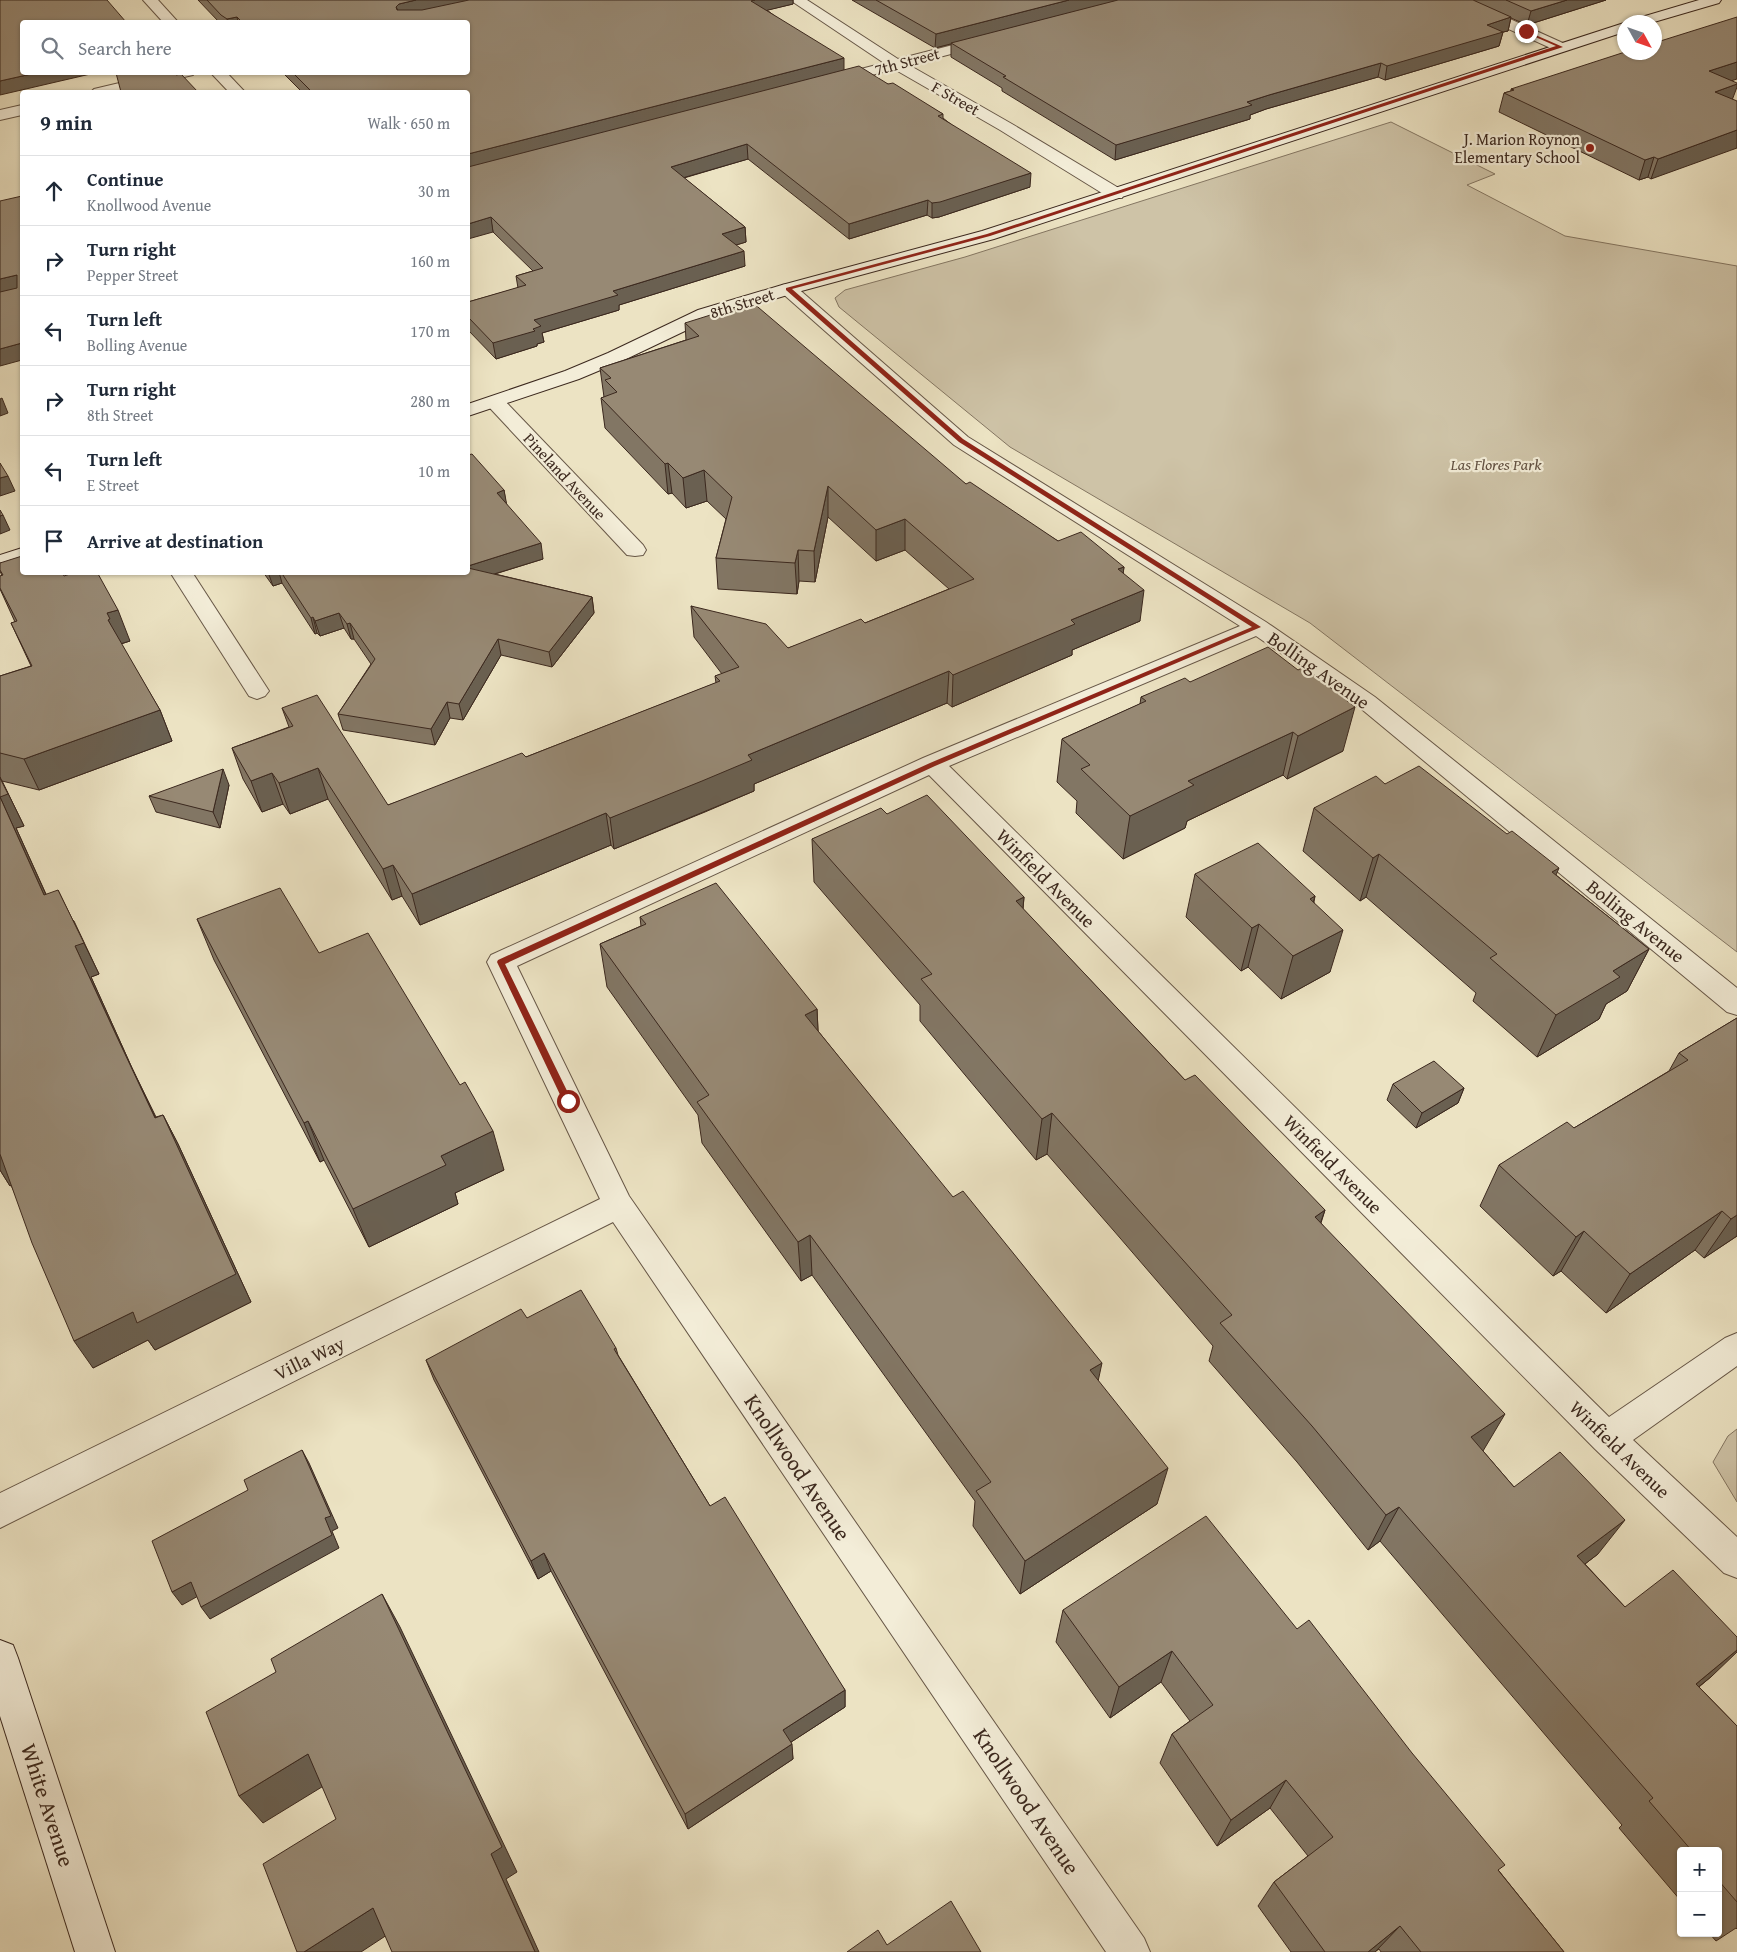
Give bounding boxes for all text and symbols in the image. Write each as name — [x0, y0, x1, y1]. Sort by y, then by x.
north arrow — [1617, 15, 1662, 60]
search box — [20, 20, 470, 75]
route end — [1515, 20, 1538, 43]
icon: search — [38, 34, 66, 62]
text: Search here — [78, 34, 172, 62]
street label: 7th Street — [872, 41, 942, 81]
street label: F Street — [928, 75, 985, 122]
text: 9 min — [40, 107, 92, 138]
text: Walk · 650 m — [367, 111, 450, 135]
place label: J. Marion Roynon Elementary School — [1455, 127, 1581, 169]
marker: J. Marion Roynon Elementary School — [1584, 142, 1596, 154]
text: Continue — [87, 165, 164, 193]
icon: ahead — [40, 177, 68, 205]
text: 30 m — [418, 179, 450, 203]
text: Knollwood Avenue — [87, 193, 211, 217]
text: Turn right — [87, 235, 176, 263]
icon: right — [40, 247, 68, 275]
text: 160 m — [410, 249, 450, 273]
text: Pepper Street — [87, 263, 178, 287]
street label: 8th Street — [707, 282, 778, 324]
text: Turn left — [87, 305, 162, 333]
icon: left — [40, 317, 68, 345]
text: 170 m — [410, 319, 450, 343]
text: Bolling Avenue — [87, 333, 187, 357]
text: Turn right — [87, 375, 176, 403]
icon: right — [40, 387, 68, 415]
text: 280 m — [410, 389, 450, 413]
text: 8th Street — [87, 403, 153, 427]
street label: Pineland Avenue — [518, 427, 612, 525]
text: Turn left — [87, 445, 162, 473]
park label: Las Flores Park — [1449, 452, 1542, 476]
icon: left — [40, 457, 68, 485]
text: 10 m — [418, 459, 450, 483]
text: E Street — [87, 473, 139, 497]
icon: arrive — [40, 527, 68, 555]
text: Arrive at destination — [87, 527, 263, 555]
street label: Bolling Avenue — [1262, 624, 1376, 716]
street label: Winfield Avenue — [990, 822, 1102, 934]
street label: Bolling Avenue — [1581, 873, 1691, 969]
route start — [557, 1090, 580, 1113]
street label: Winfield Avenue — [1277, 1108, 1389, 1220]
street label: Villa Way — [269, 1329, 350, 1387]
street label: Knollwood Avenue — [737, 1387, 859, 1547]
street label: Winfield Avenue — [1563, 1394, 1677, 1504]
street label: Knollwood Avenue — [966, 1721, 1088, 1881]
street label: White Avenue — [13, 1739, 83, 1871]
map controls — [1677, 1847, 1722, 1937]
button: + — [1677, 1847, 1722, 1892]
button: − — [1677, 1892, 1722, 1937]

